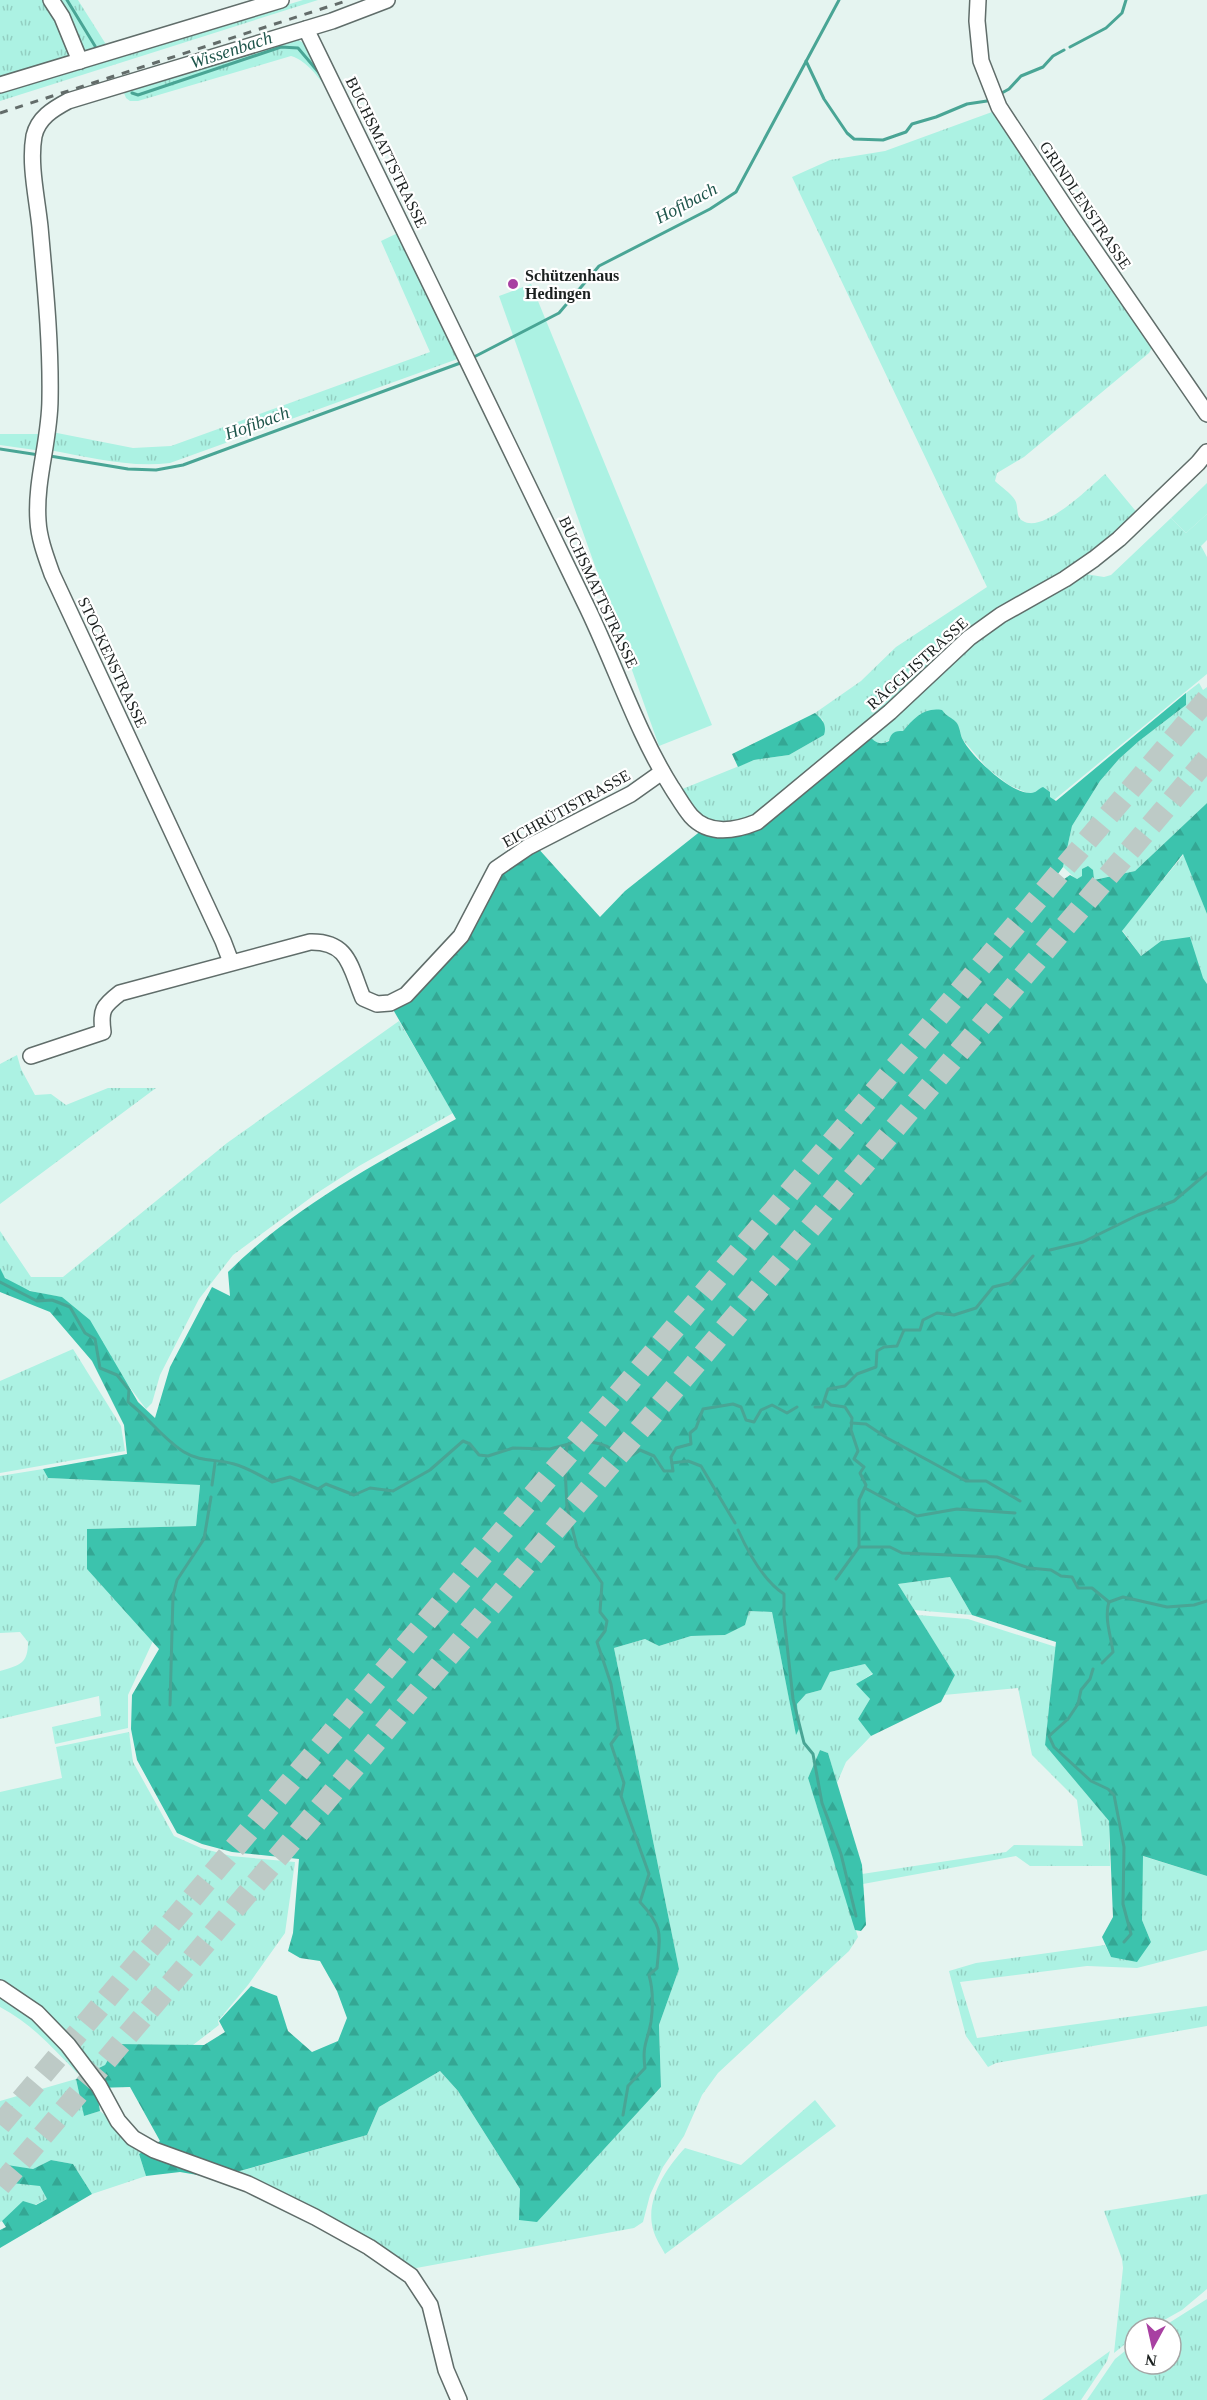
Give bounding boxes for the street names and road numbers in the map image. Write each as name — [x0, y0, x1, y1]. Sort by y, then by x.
street label: BUCHSMATTSTRASSE — [343, 74, 430, 230]
street label: GRINDLENSTRASSE — [1037, 138, 1135, 272]
street label: BUCHSMATTSTRASSE — [556, 514, 641, 671]
street label: STOCKENSTRASSE — [75, 594, 150, 730]
street label: RÄGGLISTRASSE — [864, 614, 971, 713]
street label: EICHRÜTISTRASSE — [500, 766, 633, 851]

